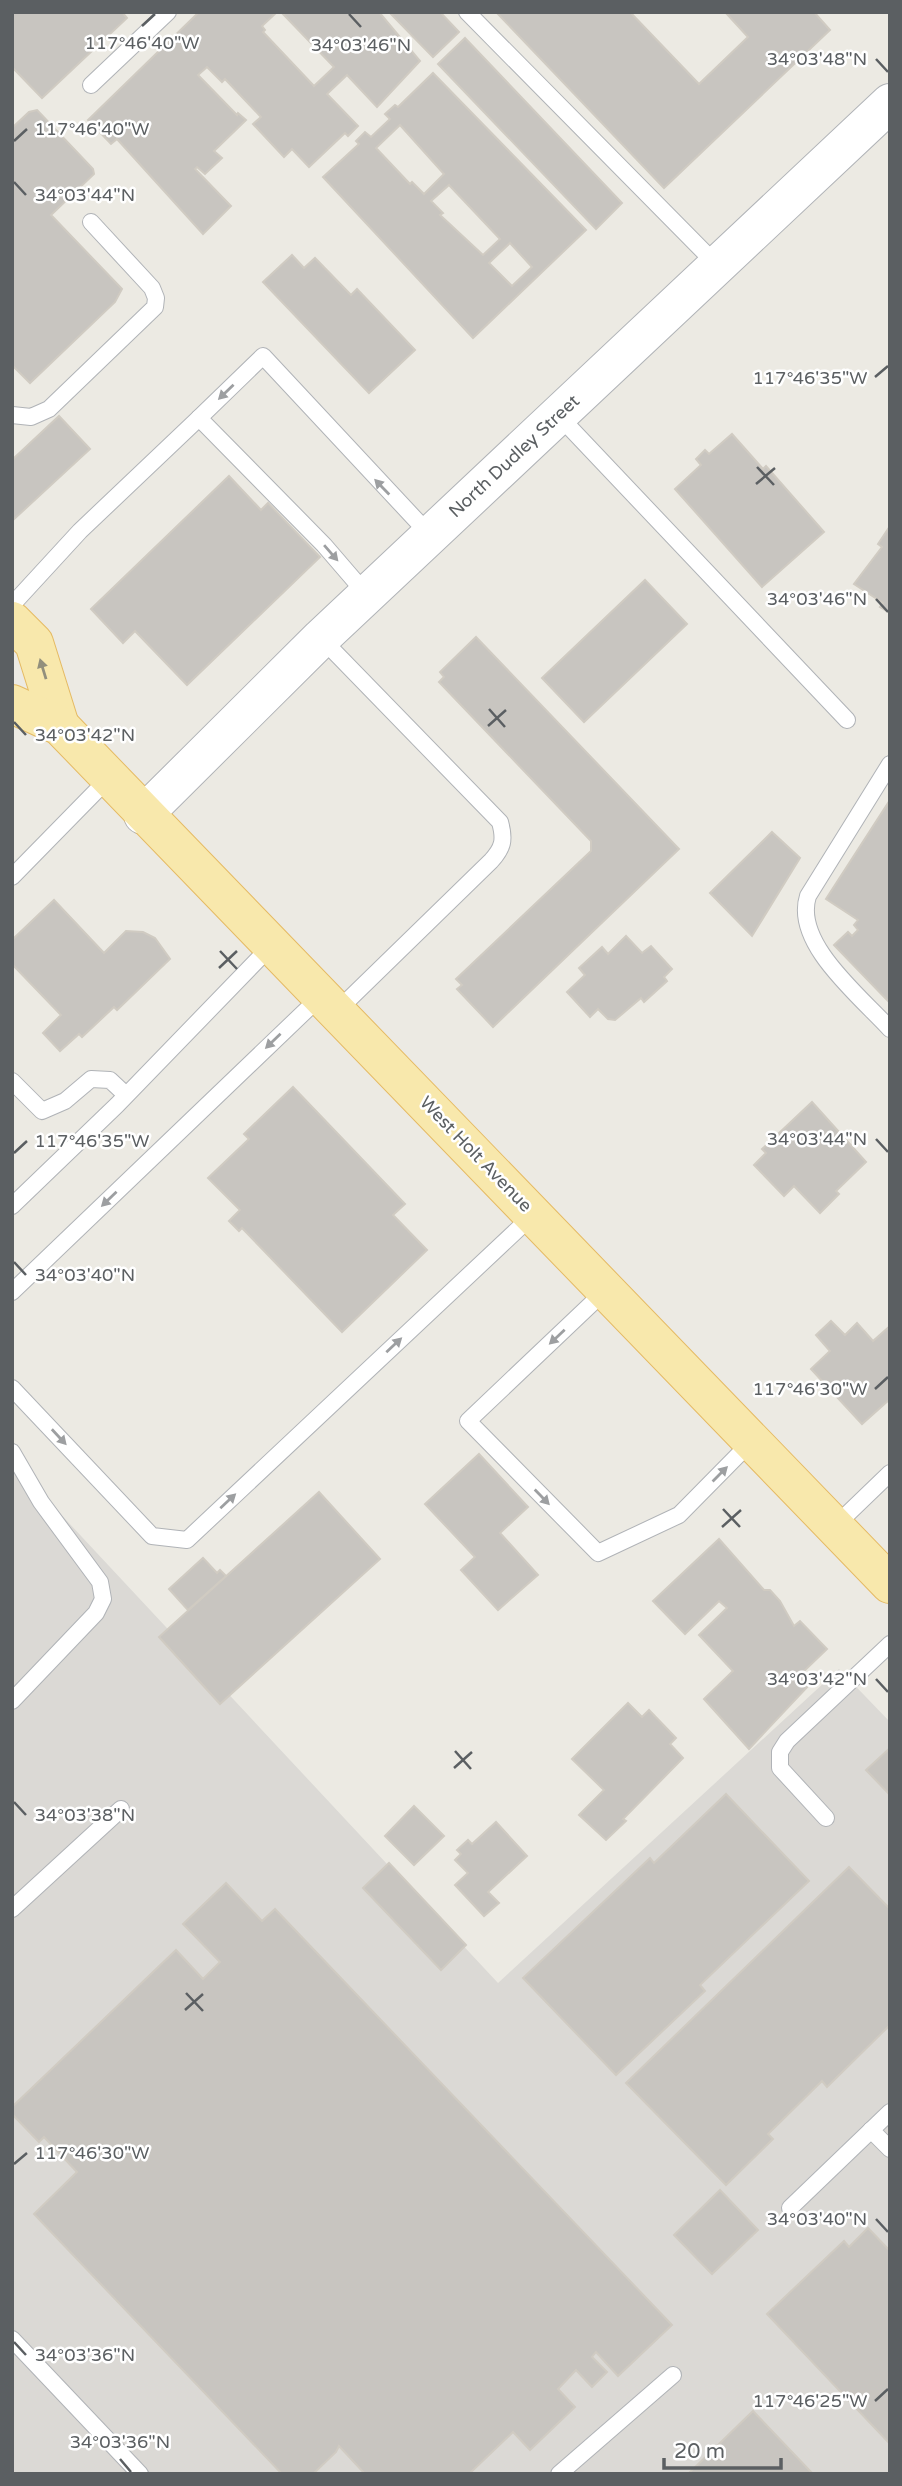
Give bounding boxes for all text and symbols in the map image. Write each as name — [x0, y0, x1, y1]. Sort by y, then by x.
text: 117°46'40"W — [84, 32, 200, 54]
text: 34°03'46"N — [311, 34, 411, 56]
text: 34°03'48"N — [767, 48, 867, 70]
text: 117°46'40"W — [34, 118, 150, 140]
text: 34°03'44"N — [35, 184, 135, 206]
text: 117°46'35"W — [752, 367, 868, 389]
one-way arrow — [218, 383, 235, 399]
street label: North Dudley Street — [444, 390, 584, 522]
one-way arrow — [374, 478, 391, 495]
one-way arrow — [323, 544, 339, 562]
text: 34°03'46"N — [767, 588, 867, 610]
one-way arrow — [37, 659, 47, 680]
text: 34°03'42"N — [35, 724, 135, 746]
one-way arrow — [265, 1033, 282, 1050]
street label: West Holt Avenue — [415, 1092, 537, 1216]
text: 34°03'44"N — [767, 1128, 867, 1150]
text: 117°46'35"W — [34, 1130, 150, 1152]
one-way arrow — [101, 1190, 118, 1206]
text: 34°03'40"N — [35, 1264, 135, 1286]
one-way arrow — [548, 1329, 565, 1346]
one-way arrow — [385, 1338, 402, 1354]
text: 117°46'30"W — [752, 1378, 868, 1400]
one-way arrow — [51, 1429, 68, 1446]
one-way arrow — [712, 1466, 728, 1482]
one-way arrow — [534, 1488, 551, 1505]
one-way arrow — [220, 1493, 237, 1510]
text: 34°03'42"N — [767, 1668, 867, 1690]
text: 34°03'38"N — [35, 1804, 135, 1826]
text: 117°46'30"W — [34, 2142, 150, 2164]
text: 34°03'40"N — [767, 2208, 867, 2230]
text: 34°03'36"N — [35, 2344, 135, 2366]
text: 117°46'25"W — [752, 2390, 868, 2412]
scale bar — [664, 2426, 781, 2470]
text: 34°03'36"N — [70, 2431, 170, 2453]
text: 20 m — [674, 2439, 725, 2464]

